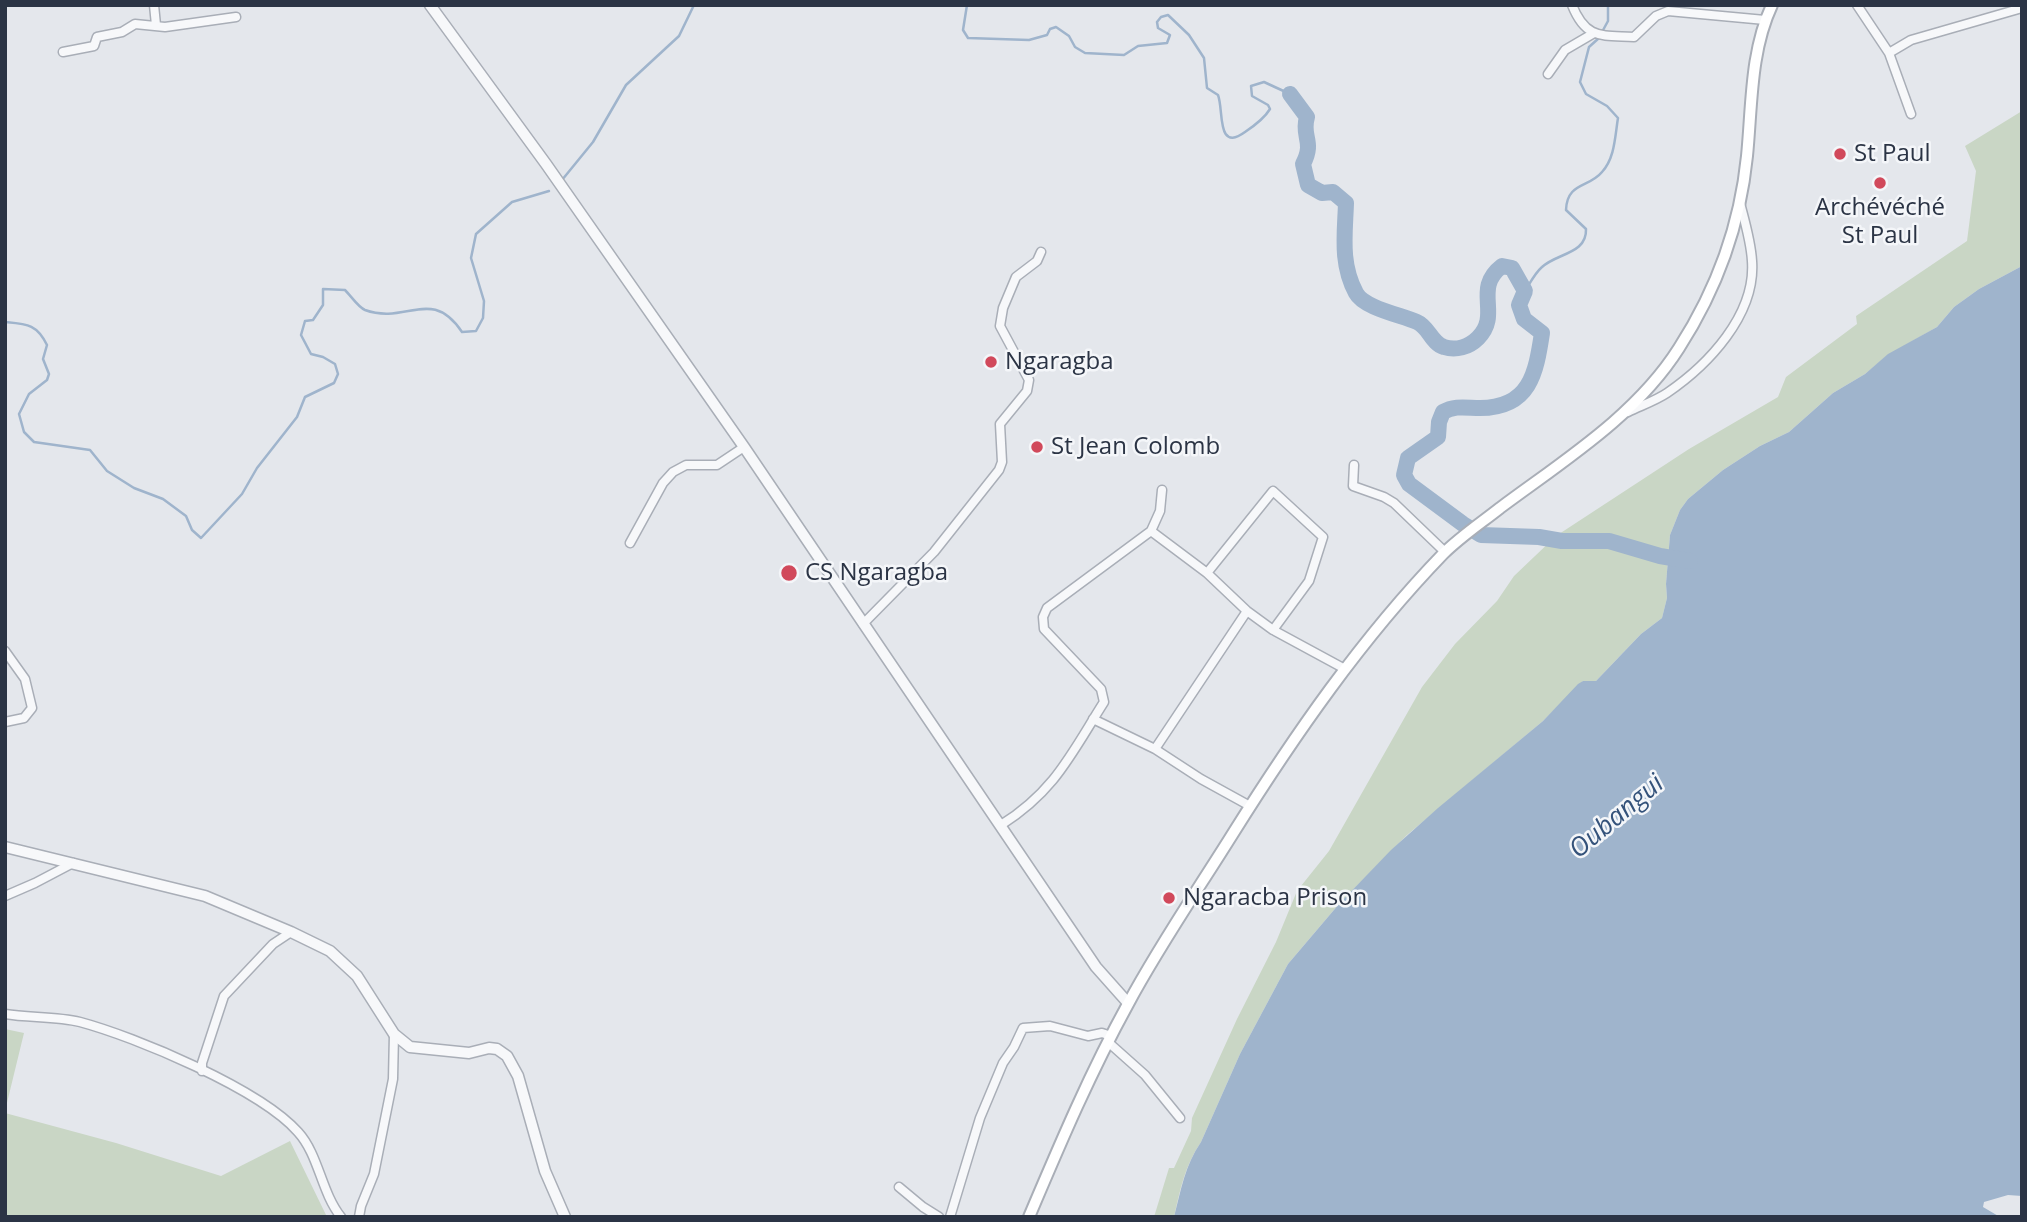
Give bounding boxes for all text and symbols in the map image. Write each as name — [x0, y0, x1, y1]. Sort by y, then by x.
place label: St Paul — [1854, 140, 1930, 168]
marker: St Paul — [1832, 146, 1848, 162]
marker: Archévéché St Paul — [1872, 175, 1888, 191]
place label: Archévéché St Paul — [1815, 194, 1945, 250]
place label: Ngaragba — [1005, 348, 1114, 376]
marker: Ngaragba — [983, 354, 999, 370]
place label: St Jean Colomb — [1051, 433, 1220, 461]
marker: St Jean Colomb — [1029, 439, 1045, 455]
place label: CS Ngaragba — [805, 559, 948, 587]
marker: CS Ngaragba — [779, 563, 799, 583]
water label: Oubangui — [1564, 769, 1670, 865]
place label: Ngaracba Prison — [1183, 884, 1367, 912]
marker: Ngaracba Prison — [1161, 890, 1177, 906]

